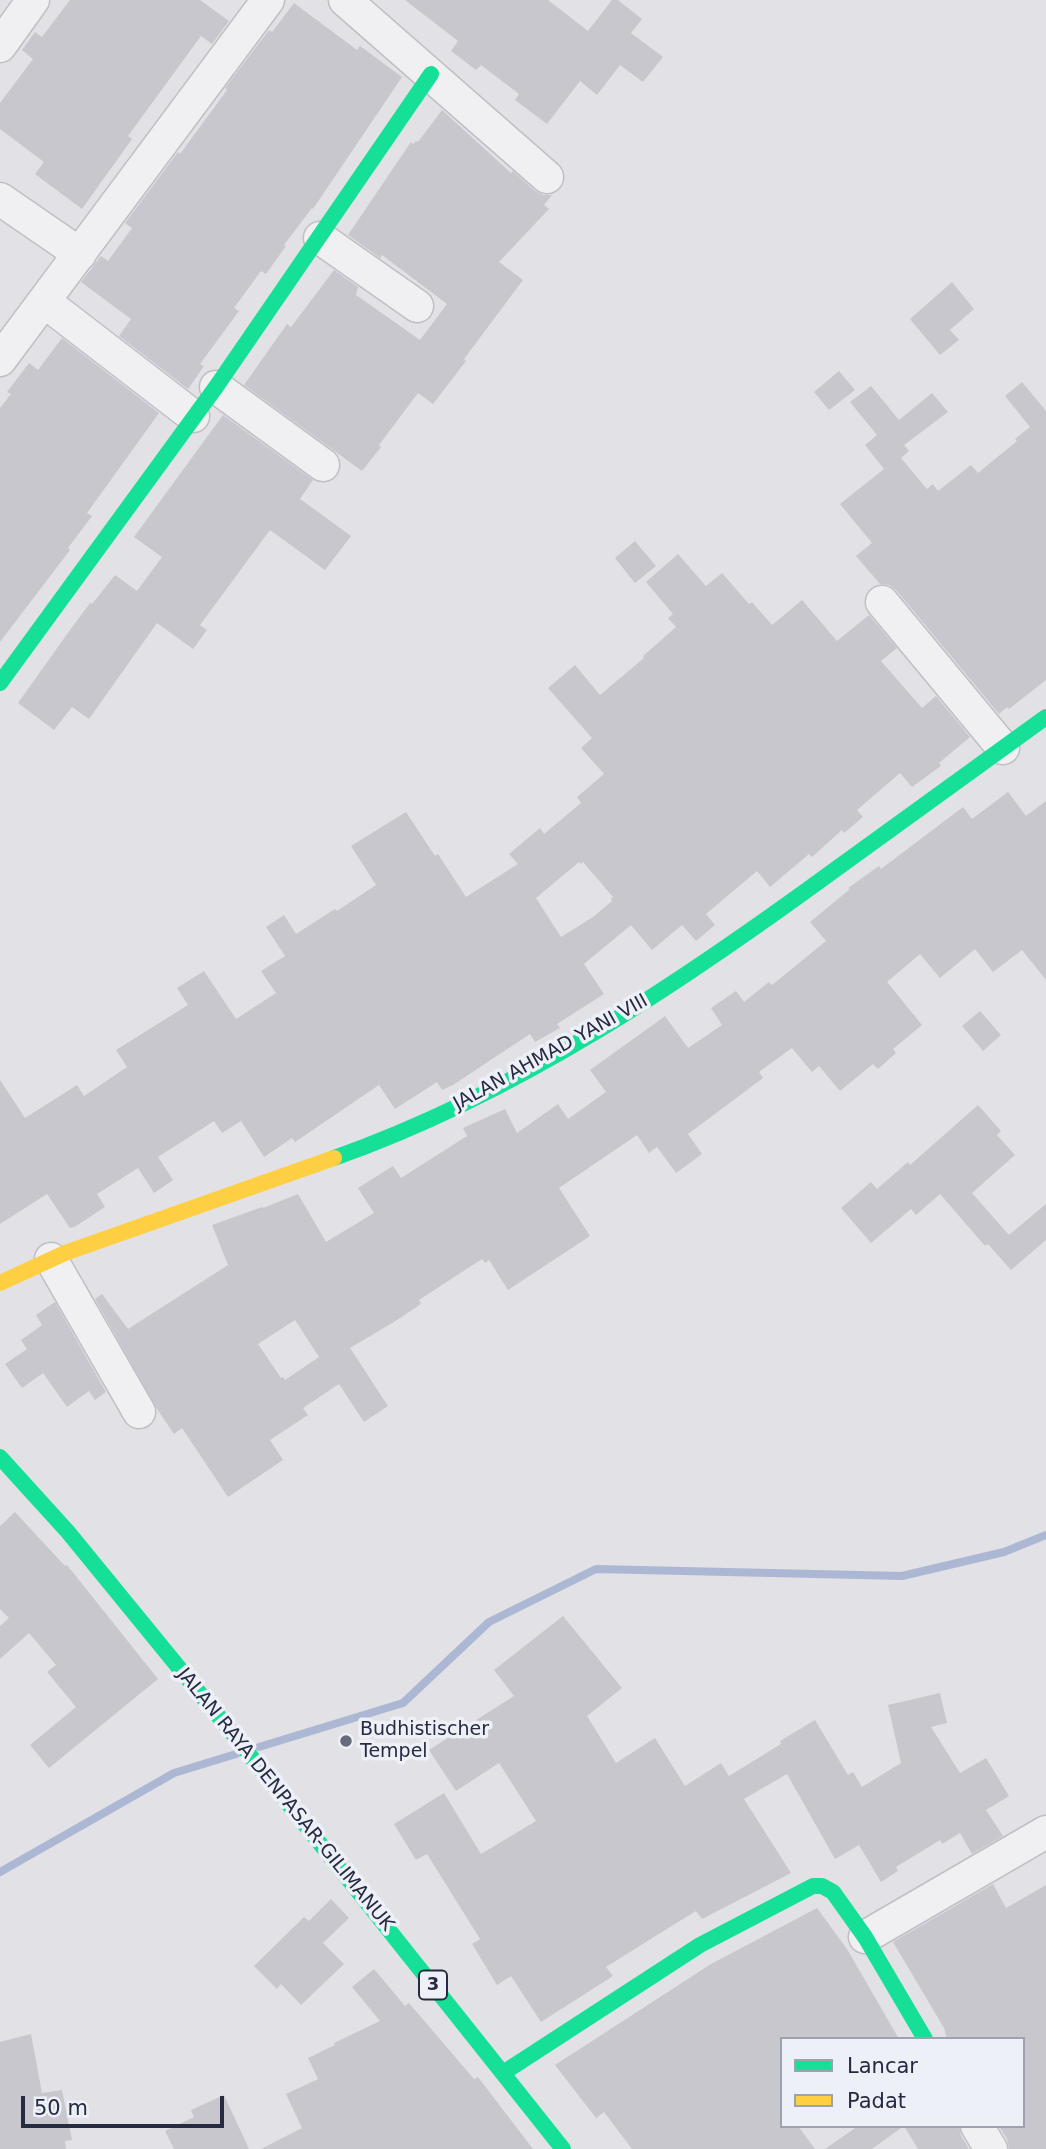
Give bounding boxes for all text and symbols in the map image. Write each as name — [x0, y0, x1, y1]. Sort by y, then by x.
street label: JALAN AHMAD YANI VIII — [450, 990, 652, 1116]
street label: JALAN RAYA DENPASAR-GILIMANUK — [172, 1664, 398, 1936]
place label: Budhistischer Tempel — [360, 1719, 489, 1763]
marker: Budhistischer Tempel — [338, 1733, 354, 1749]
road number: 3 — [419, 1970, 447, 1999]
legend — [780, 2037, 1025, 2128]
text: Lancar — [847, 2054, 918, 2078]
scale bar — [24, 2082, 228, 2126]
text: Padat — [847, 2089, 906, 2113]
text: 50 m — [34, 2096, 88, 2120]

